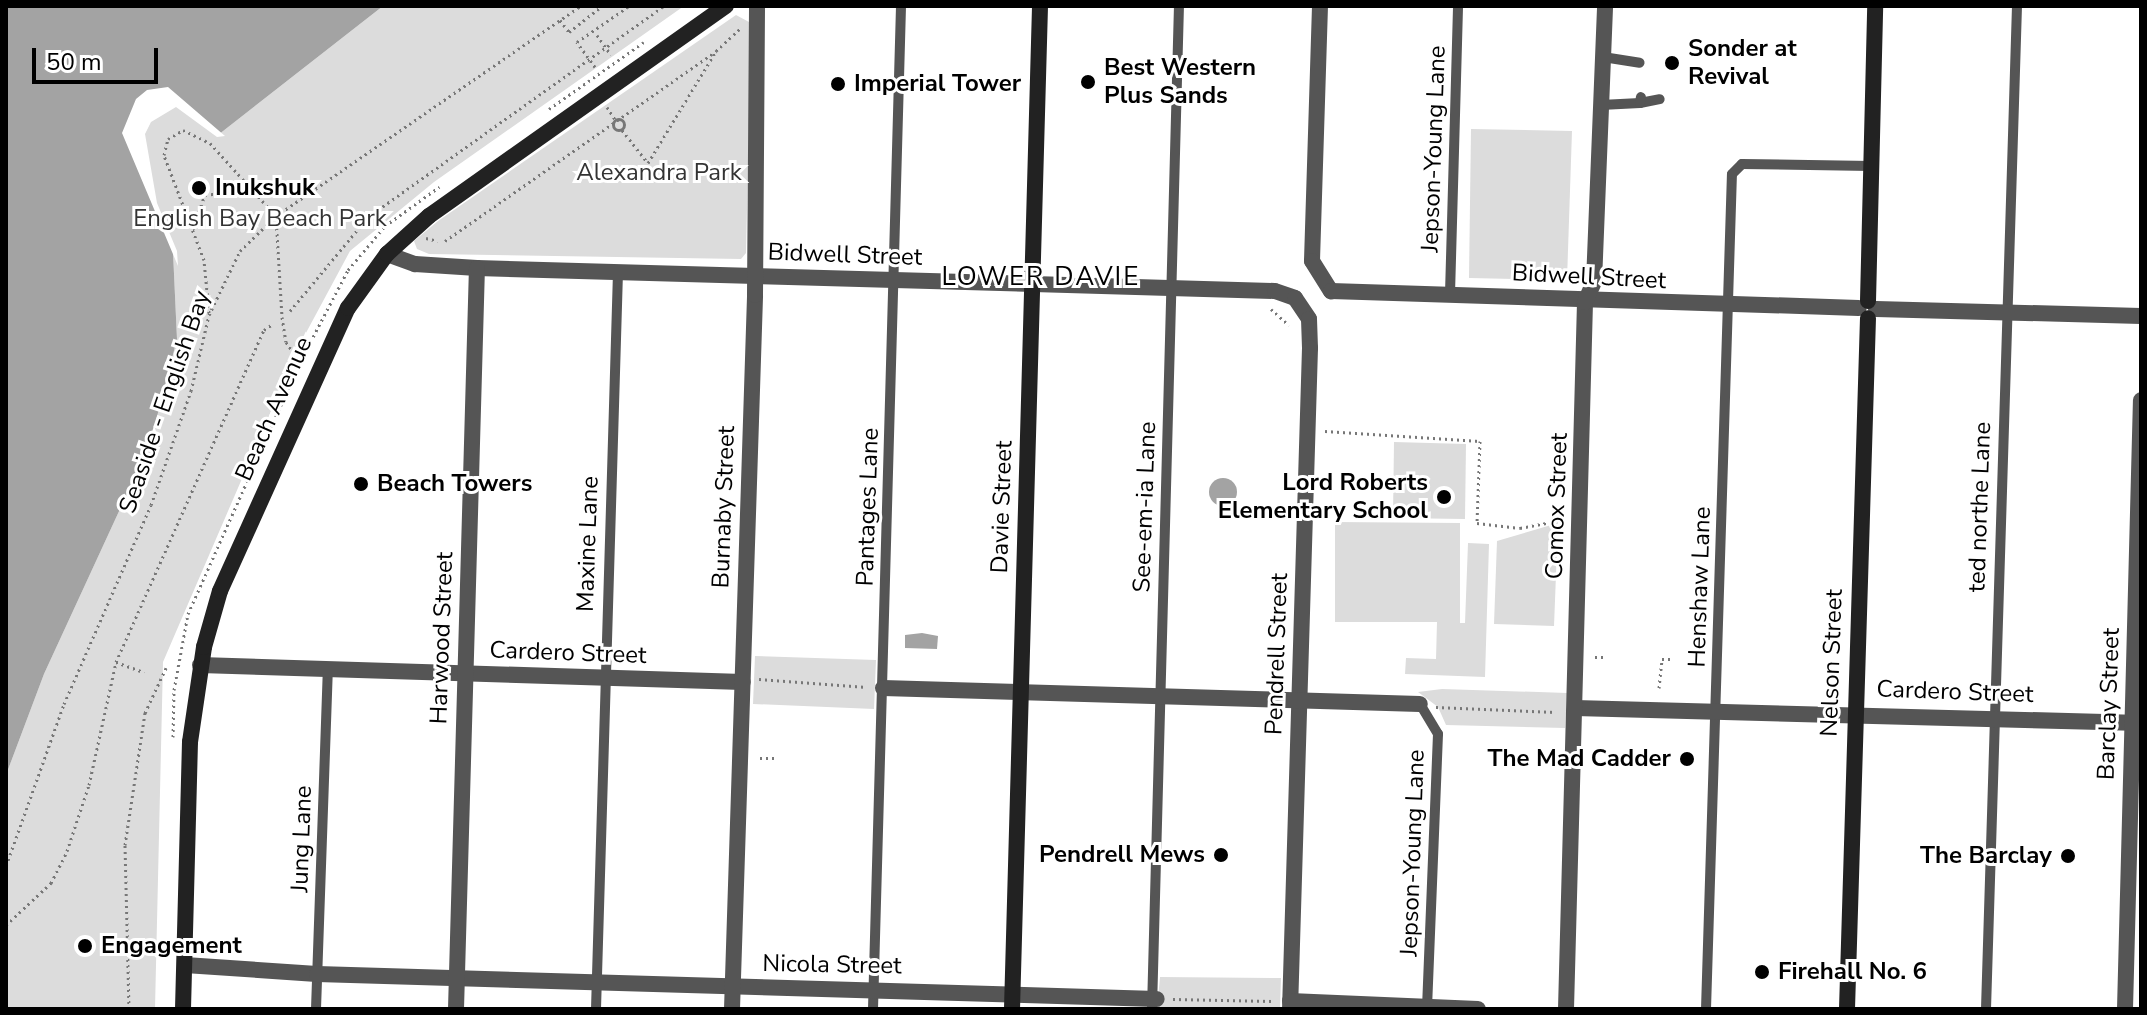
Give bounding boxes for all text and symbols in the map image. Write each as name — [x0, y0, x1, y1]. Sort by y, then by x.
scale bar — [36, 32, 162, 82]
place label: Sonder at Revival — [1688, 35, 1797, 91]
street label: Jepson-Young Lane — [1416, 45, 1452, 253]
text: 50 m — [46, 46, 102, 78]
place label: Best Western Plus Sands — [1104, 54, 1256, 110]
marker: Sonder at Revival — [1663, 54, 1681, 72]
place label: Imperial Tower — [854, 70, 1021, 98]
marker: Best Western Plus Sands — [1079, 73, 1097, 91]
marker: Imperial Tower — [829, 75, 847, 93]
park label: Alexandra Park — [576, 159, 742, 187]
place label: Inukshuk — [215, 174, 315, 202]
marker: Inukshuk — [190, 179, 208, 197]
park label: English Bay Beach Park — [133, 205, 387, 233]
street label: Bidwell Street — [767, 238, 923, 272]
street label: Bidwell Street — [1511, 259, 1667, 295]
district label: LOWER DAVIE — [942, 261, 1140, 293]
street label: Seaside - English Bay — [113, 287, 217, 517]
street label: Beach Avenue — [229, 333, 319, 485]
street label: See-em-ia Lane — [1128, 421, 1162, 593]
street label: ted northe Lane — [1963, 421, 1997, 593]
street label: Burnaby Street — [707, 425, 741, 589]
street label: Pantages Lane — [851, 427, 885, 587]
street label: Comox Street — [1540, 432, 1574, 580]
street label: Davie Street — [985, 440, 1019, 574]
place label: Lord Roberts Elementary School — [1218, 469, 1428, 525]
place label: Beach Towers — [377, 470, 532, 498]
marker: Beach Towers — [352, 475, 370, 493]
street label: Maxine Lane — [571, 475, 605, 613]
marker: Lord Roberts Elementary School — [1435, 488, 1453, 506]
street label: Henshaw Lane — [1683, 506, 1717, 668]
street label: Harwood Street — [425, 551, 459, 725]
street label: Pendrell Street — [1260, 572, 1294, 736]
street label: Nelson Street — [1815, 589, 1849, 737]
street label: Barclay Street — [2092, 627, 2126, 781]
street label: Cardero Street — [489, 636, 647, 670]
street label: Cardero Street — [1876, 675, 2034, 709]
place label: The Mad Cadder — [1488, 745, 1671, 773]
street label: Jepson-Young Lane — [1395, 749, 1431, 957]
marker: The Mad Cadder — [1678, 750, 1696, 768]
street label: Jung Lane — [286, 785, 318, 893]
place label: Pendrell Mews — [1039, 841, 1205, 869]
place label: The Barclay — [1920, 842, 2052, 870]
marker: Pendrell Mews — [1212, 846, 1230, 864]
marker: The Barclay — [2059, 847, 2077, 865]
place label: Engagement — [101, 932, 242, 960]
marker: Engagement — [76, 937, 94, 955]
street label: Nicola Street — [762, 949, 902, 981]
place label: Firehall No. 6 — [1778, 958, 1927, 986]
marker: Firehall No. 6 — [1753, 963, 1771, 981]

